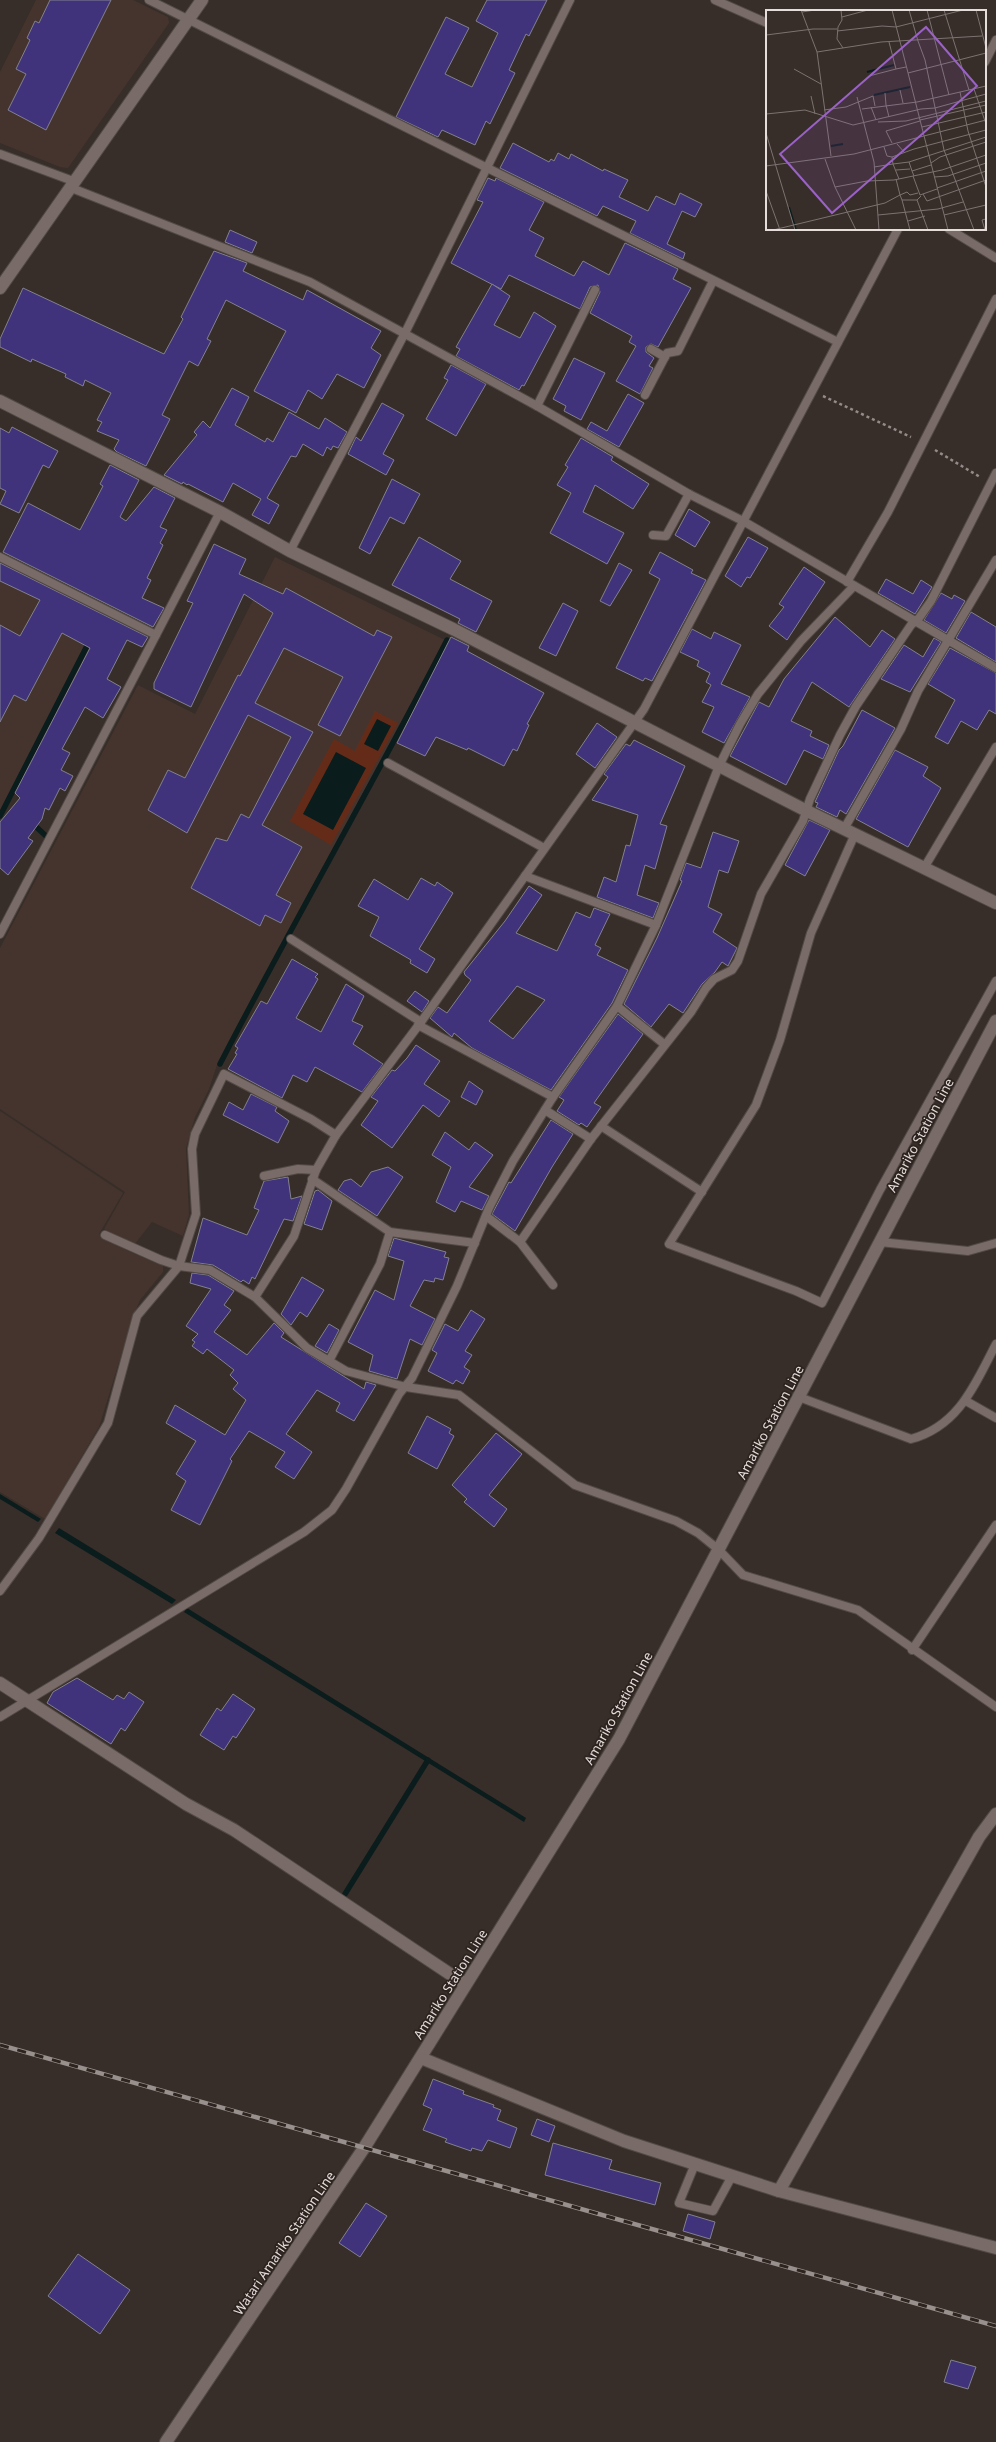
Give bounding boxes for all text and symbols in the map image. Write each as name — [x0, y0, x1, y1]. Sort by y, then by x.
inset map — [766, 10, 986, 230]
street label: Amariko Station Line — [882, 1075, 958, 1195]
street label: Amariko Station Line — [732, 1362, 808, 1482]
street label: Amariko Station Line — [579, 1648, 657, 1768]
street label: Amariko Station Line — [409, 1926, 491, 2042]
street label: Watari Amariko Station Line — [229, 2168, 339, 2318]

